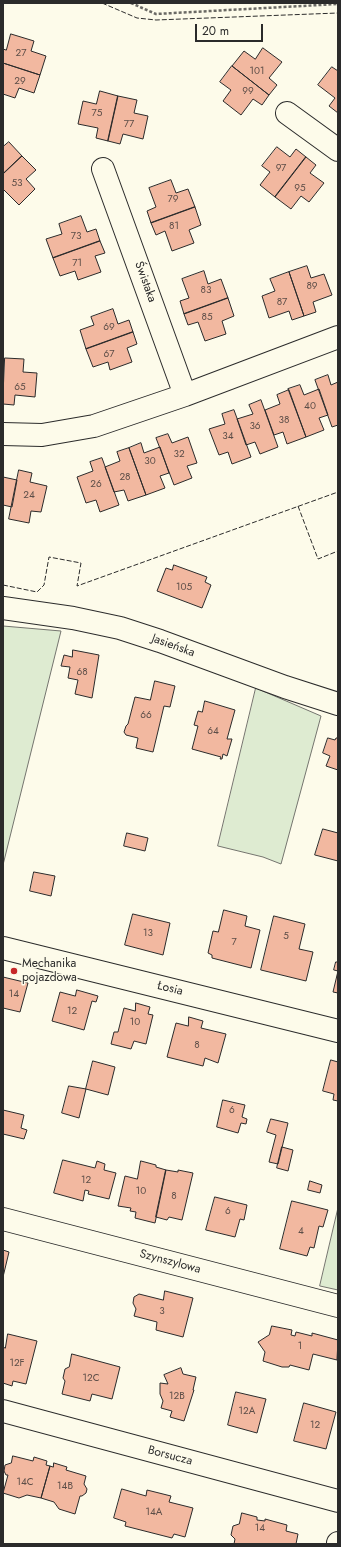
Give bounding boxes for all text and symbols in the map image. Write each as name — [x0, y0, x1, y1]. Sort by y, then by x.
scale bar — [197, 16, 265, 42]
text: 20 m — [202, 22, 229, 40]
house number: 27 — [16, 48, 26, 60]
house number: 101 — [250, 66, 264, 78]
house number: 29 — [14, 76, 26, 88]
house number: 99 — [242, 86, 254, 98]
house number: 75 — [92, 108, 102, 120]
house number: 77 — [124, 119, 134, 131]
house number: 97 — [276, 163, 286, 175]
house number: 53 — [11, 178, 23, 190]
house number: 95 — [294, 183, 306, 195]
house number: 79 — [167, 194, 179, 206]
house number: 81 — [169, 221, 179, 233]
house number: 73 — [71, 231, 81, 243]
house number: 71 — [72, 258, 82, 270]
street label: Świstaka — [131, 260, 159, 304]
house number: 89 — [306, 281, 318, 293]
house number: 83 — [201, 285, 211, 297]
house number: 87 — [277, 297, 287, 309]
house number: 85 — [201, 312, 213, 324]
house number: 69 — [103, 322, 115, 334]
house number: 67 — [103, 349, 115, 361]
house number: 65 — [14, 382, 26, 394]
house number: 40 — [304, 401, 316, 413]
house number: 38 — [279, 415, 289, 427]
house number: 36 — [249, 421, 261, 433]
house number: 34 — [222, 431, 234, 443]
house number: 32 — [173, 449, 185, 461]
house number: 30 — [144, 456, 156, 468]
house number: 28 — [119, 472, 131, 484]
house number: 26 — [90, 479, 102, 491]
house number: 24 — [23, 490, 35, 502]
house number: 105 — [176, 582, 192, 594]
street label: Jasieńska — [149, 632, 197, 660]
house number: 68 — [76, 667, 88, 679]
house number: 66 — [140, 710, 152, 722]
house number: 64 — [207, 726, 219, 738]
house number: 13 — [143, 928, 153, 940]
house number: 5 — [283, 931, 289, 943]
house number: 7 — [231, 937, 237, 949]
place label: Mechanika pojazdowa — [22, 957, 77, 985]
marker: Mechanika pojazdowa — [9, 966, 19, 976]
street label: Łosia — [156, 979, 184, 999]
house number: 14 — [9, 989, 19, 1001]
house number: 12 — [67, 1006, 77, 1018]
house number: 10 — [130, 1017, 140, 1029]
house number: 8 — [194, 1040, 200, 1052]
house number: 6 — [229, 1105, 235, 1117]
house number: 12 — [81, 1175, 91, 1187]
house number: 10 — [136, 1186, 146, 1198]
house number: 8 — [171, 1191, 177, 1203]
house number: 6 — [225, 1206, 231, 1218]
house number: 4 — [298, 1226, 304, 1238]
street label: Szynszylowa — [138, 1247, 202, 1277]
house number: 3 — [159, 1306, 165, 1318]
house number: 1 — [298, 1341, 302, 1353]
house number: 12F — [9, 1358, 25, 1370]
house number: 12C — [82, 1373, 100, 1385]
house number: 12B — [169, 1391, 185, 1403]
house number: 12A — [239, 1406, 255, 1418]
house number: 12 — [310, 1420, 320, 1432]
street label: Borsucza — [146, 1443, 194, 1469]
house number: 14C — [16, 1477, 34, 1489]
house number: 14B — [57, 1481, 73, 1493]
house number: 14A — [146, 1507, 162, 1519]
house number: 14 — [255, 1523, 265, 1535]

